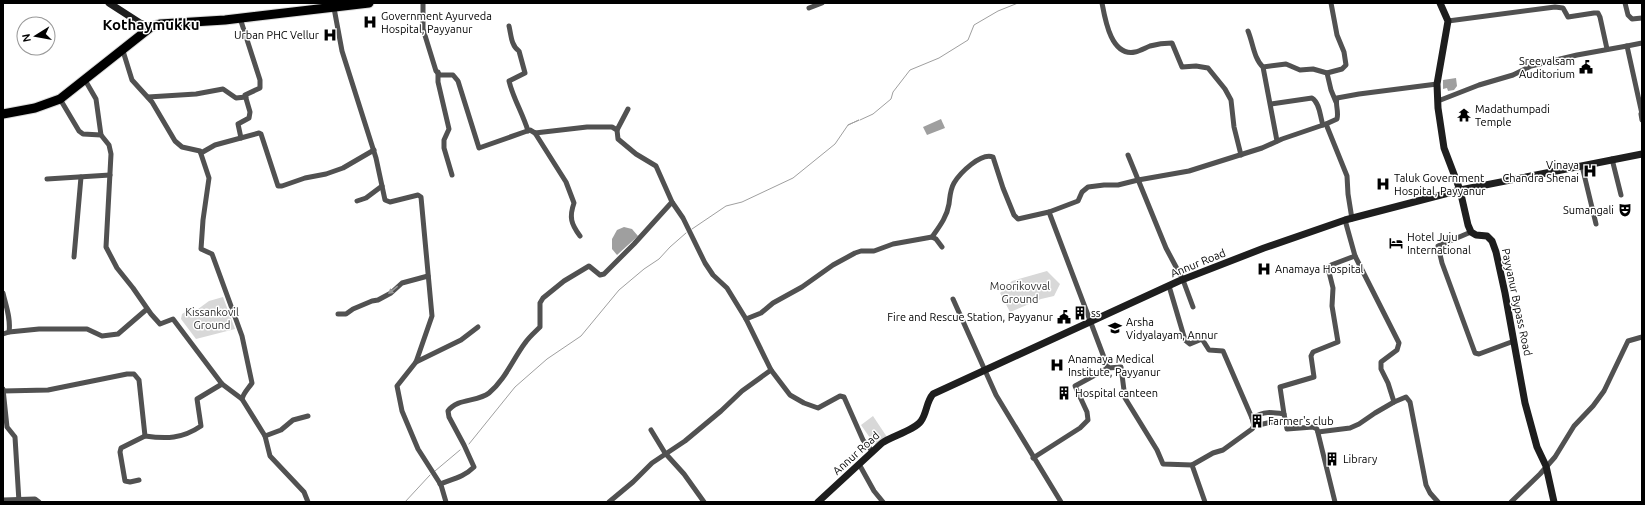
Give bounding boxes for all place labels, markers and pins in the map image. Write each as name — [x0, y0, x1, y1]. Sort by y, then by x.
place label: Government Ayurveda Hospital, Payyanur — [381, 10, 492, 35]
hospital icon: Government Ayurveda Hospital, Payyanur — [362, 14, 378, 30]
hospital icon: Urban PHC Vellur — [322, 27, 338, 43]
place label: Urban PHC Vellur — [234, 29, 320, 41]
place label: Sreevalsam Auditorium — [1519, 55, 1575, 80]
public building icon: Sreevalsam Auditorium — [1578, 59, 1594, 75]
place label: Madathumpadi Temple — [1475, 103, 1550, 128]
temple icon: Madathumpadi Temple — [1456, 107, 1472, 123]
place label: Vinaya Chandra Shenai — [1503, 159, 1579, 184]
hospital icon: Vinaya Chandra Shenai — [1582, 163, 1598, 179]
place label: Taluk Government Hospital, Payyanur — [1394, 172, 1486, 197]
hospital icon: Taluk Government Hospital, Payyanur — [1375, 176, 1391, 192]
theatre icon: Sumangali — [1617, 202, 1633, 218]
place label: Sumangali — [1563, 204, 1614, 216]
place label: Hotel Juju International — [1407, 231, 1471, 256]
hotel icon: Hotel Juju International — [1388, 235, 1404, 251]
hospital icon: Anamaya Hospital — [1256, 261, 1272, 277]
place label: Anamaya Hospital — [1275, 263, 1364, 275]
building icon: ss — [1072, 305, 1088, 321]
place label: ss — [1091, 307, 1101, 319]
public building icon: Fire and Rescue Station, Payyanur — [1056, 309, 1072, 325]
place label: Fire and Rescue Station, Payyanur — [887, 311, 1054, 323]
place label: Arsha Vidyalayam, Annur — [1126, 316, 1219, 341]
school or university icon: Arsha Vidyalayam, Annur — [1107, 320, 1123, 336]
place label: Anamaya Medical Institute, Payyanur — [1068, 353, 1161, 378]
hospital icon: Anamaya Medical Institute, Payyanur — [1049, 357, 1065, 373]
building icon: Hospital canteen — [1056, 385, 1072, 401]
place label: Hospital canteen — [1075, 387, 1158, 399]
building icon: Farmer's club — [1249, 413, 1265, 429]
place label: Farmer's club — [1268, 415, 1334, 427]
building icon: Library — [1324, 451, 1340, 467]
place label: Library — [1343, 453, 1378, 465]

